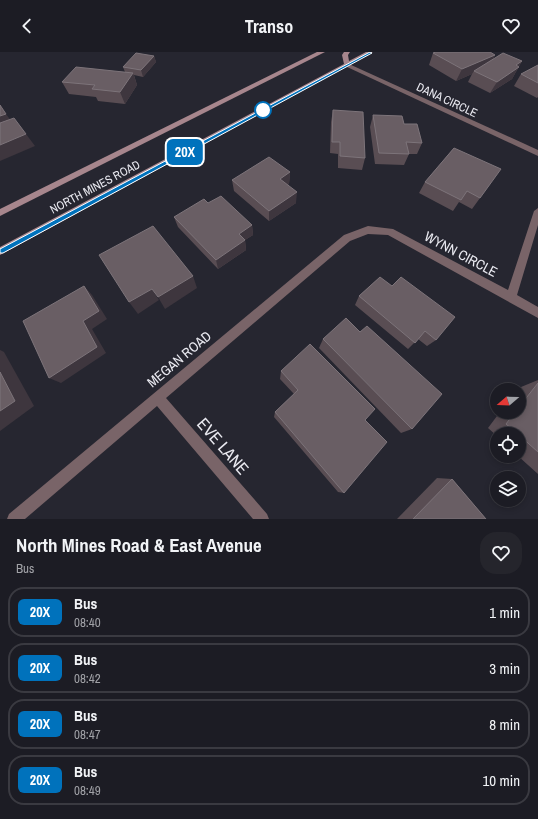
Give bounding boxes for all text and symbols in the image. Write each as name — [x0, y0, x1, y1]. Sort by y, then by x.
text: Transo — [245, 14, 293, 39]
icon: back — [16, 15, 38, 37]
icon: heart — [500, 15, 522, 37]
street label: DANA CIRCLE — [414, 79, 480, 121]
unlabelled marker — [254, 101, 272, 119]
line badge: 20X — [162, 139, 208, 165]
text: 20X — [175, 143, 195, 161]
street label: NORTH MINES ROAD — [47, 156, 143, 218]
street label: WYNN CIRCLE — [421, 227, 501, 281]
street label: MEGAN ROAD — [143, 327, 215, 391]
north arrow — [490, 383, 526, 419]
map controls — [490, 383, 526, 507]
street label: EVE LANE — [192, 412, 254, 479]
button: locate — [490, 427, 526, 463]
button: layers — [490, 471, 526, 507]
text: North Mines Road & East Avenue — [16, 532, 262, 558]
button: heart — [480, 532, 522, 574]
text: Bus — [16, 560, 34, 577]
text: Bus — [74, 593, 97, 614]
text: 1 min — [489, 602, 520, 623]
text: 20X — [30, 603, 50, 621]
text: 08:40 — [74, 614, 101, 631]
text: Bus — [74, 649, 97, 670]
text: 3 min — [489, 658, 520, 679]
text: 20X — [30, 659, 50, 677]
text: 08:42 — [74, 670, 101, 687]
text: Bus — [74, 705, 97, 726]
text: 8 min — [489, 714, 520, 735]
text: 20X — [30, 715, 50, 733]
text: 08:47 — [74, 726, 101, 743]
text: Bus — [74, 761, 97, 782]
text: 10 min — [482, 770, 520, 791]
text: 20X — [30, 771, 50, 789]
text: 08:49 — [74, 782, 101, 799]

